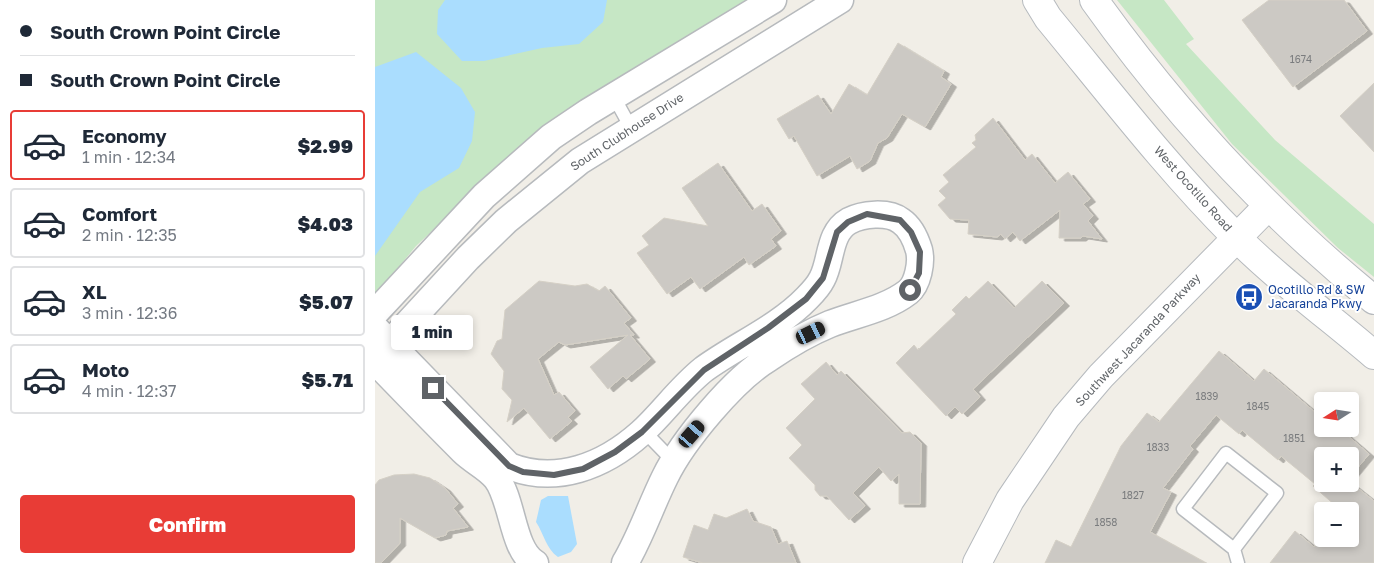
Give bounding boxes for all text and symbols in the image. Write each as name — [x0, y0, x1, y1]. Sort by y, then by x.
text: South Crown Point Circle — [50, 20, 280, 43]
house number: 1674 — [1290, 53, 1312, 65]
text: South Crown Point Circle — [50, 68, 280, 91]
street label: South Clubhouse Drive — [567, 89, 686, 174]
icon: car — [22, 123, 67, 168]
text: Economy — [82, 124, 167, 147]
text: $2.99 — [298, 134, 353, 157]
street label: West Ocotillo Road — [1151, 143, 1236, 235]
text: 1 min · 12:34 — [82, 147, 176, 167]
icon: car — [22, 201, 67, 246]
text: Comfort — [82, 202, 157, 225]
text: $4.03 — [297, 212, 353, 235]
text: 2 min · 12:35 — [82, 225, 177, 245]
street label: Southwest Jacaranda Parkway — [1072, 270, 1203, 409]
icon: car — [22, 279, 67, 324]
route start — [899, 279, 921, 301]
text: XL — [82, 280, 107, 303]
bus stop icon: Ocotillo Rd & SW Jacaranda Pkwy — [1234, 282, 1264, 312]
place label: Ocotillo Rd & SW Jacaranda Pkwy — [1268, 282, 1365, 311]
text: $5.07 — [299, 290, 353, 313]
text: 3 min · 12:36 — [82, 303, 177, 323]
callout: 1 min — [392, 316, 474, 350]
car — [794, 320, 827, 346]
text: 1 min — [412, 322, 452, 342]
icon: car — [22, 357, 67, 402]
text: Moto — [82, 358, 129, 381]
text: $5.71 — [302, 368, 353, 391]
route end — [422, 377, 444, 399]
text: 4 min · 12:37 — [82, 381, 177, 401]
house number: 1839 — [1196, 390, 1218, 402]
north arrow — [1314, 392, 1359, 438]
map controls — [1314, 392, 1359, 547]
house number: 1845 — [1247, 400, 1270, 412]
car — [676, 418, 707, 450]
house number: 1851 — [1283, 432, 1305, 444]
house number: 1833 — [1147, 441, 1169, 453]
button: + — [1314, 447, 1359, 492]
house number: 1827 — [1122, 489, 1144, 501]
button: Confirm — [20, 495, 355, 553]
button: − — [1314, 502, 1359, 547]
house number: 1858 — [1095, 516, 1117, 528]

